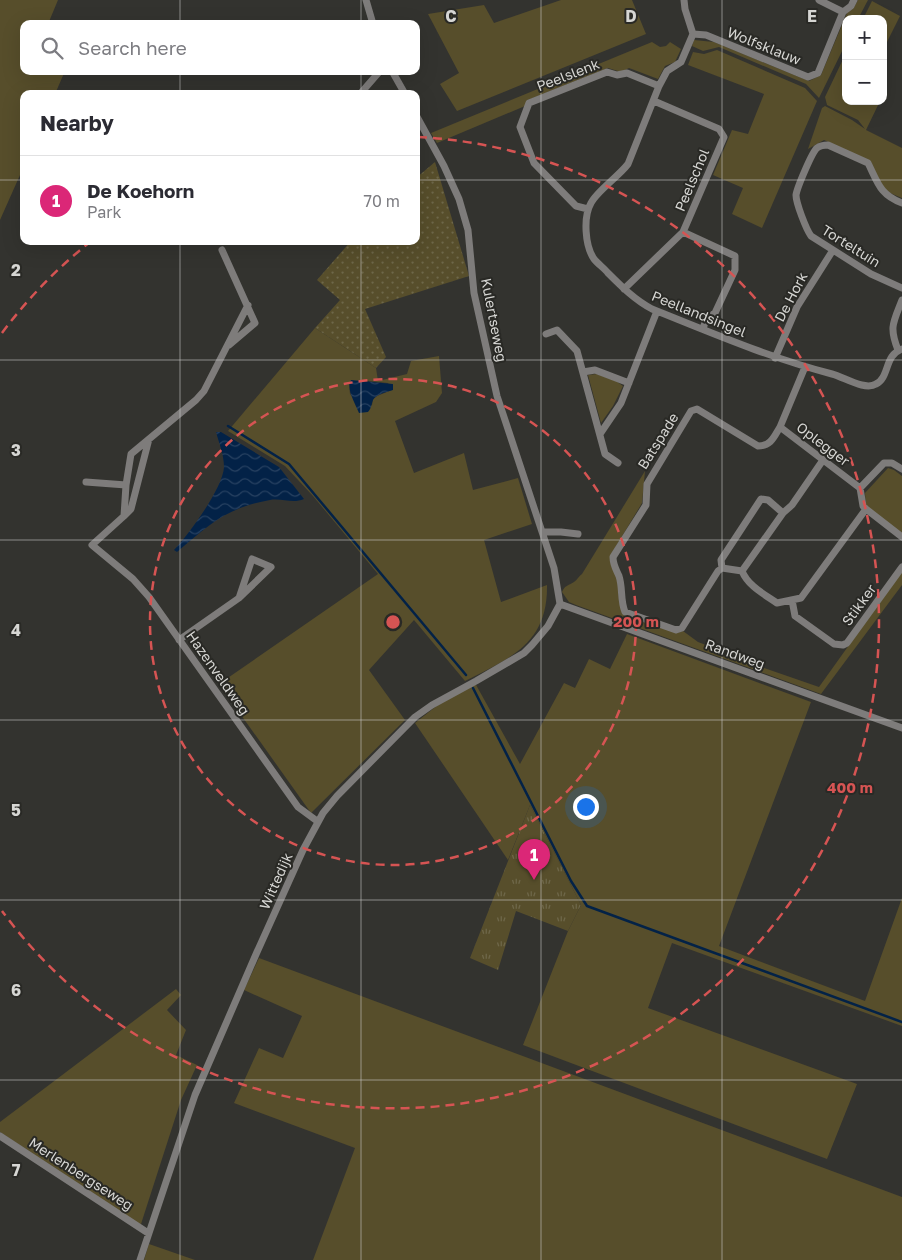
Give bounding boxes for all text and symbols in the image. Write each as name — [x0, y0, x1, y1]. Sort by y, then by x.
text: C — [445, 6, 457, 26]
text: D — [625, 6, 637, 26]
text: E — [807, 6, 817, 26]
map controls — [842, 15, 887, 105]
button: + — [842, 15, 887, 60]
search box — [20, 20, 420, 75]
street label: Wolfsklauw — [725, 23, 804, 68]
icon: search — [38, 34, 66, 62]
text: Search here — [78, 36, 187, 59]
street label: Peelslenk — [534, 55, 602, 94]
button: − — [842, 60, 887, 105]
text: Nearby — [40, 110, 114, 136]
street label: Peelschol — [671, 146, 712, 214]
text: De Koehorn — [87, 179, 194, 202]
text: 1 — [52, 191, 60, 211]
text: 70 m — [363, 191, 400, 211]
text: Park — [87, 202, 122, 222]
street label: Torteltuin — [819, 221, 884, 270]
text: 2 — [11, 260, 21, 280]
street label: De Hork — [770, 269, 811, 325]
street label: Kulertseweg — [478, 277, 511, 363]
street label: Peellandsingel — [649, 287, 749, 340]
street label: Batspade — [634, 409, 682, 472]
street label: Oplegger — [793, 418, 854, 469]
text: 3 — [11, 440, 21, 460]
street label: Stikker — [838, 580, 880, 629]
text: 200 m — [613, 612, 659, 630]
centre of rings — [384, 613, 402, 631]
text: 4 — [11, 620, 21, 640]
street label: Hazenveldweg — [183, 627, 254, 718]
street label: Randweg — [703, 635, 767, 672]
text: 400 m — [827, 778, 873, 796]
your location — [573, 794, 599, 820]
text: 5 — [11, 800, 21, 820]
pin: 1 — [518, 839, 550, 880]
street label: Wittedijk — [255, 850, 296, 912]
text: 6 — [11, 980, 21, 1000]
street label: Merlenbergseweg — [26, 1134, 137, 1214]
text: 7 — [12, 1160, 21, 1180]

